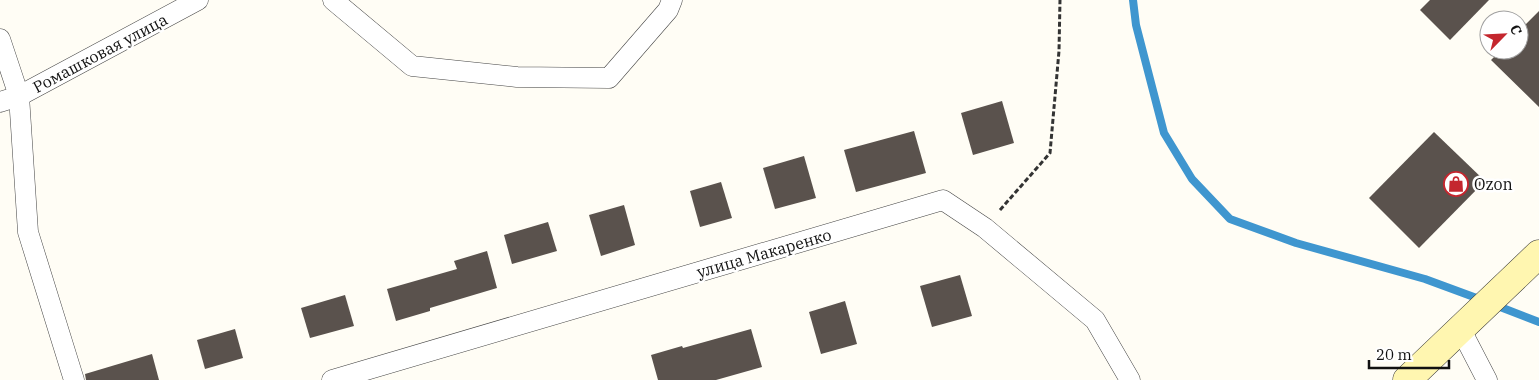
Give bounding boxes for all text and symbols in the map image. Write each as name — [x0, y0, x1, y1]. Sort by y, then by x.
street label: Ромашковая улица — [29, 9, 171, 97]
north arrow — [1479, 10, 1529, 60]
text: С — [1506, 22, 1526, 38]
shop icon: Ozon — [1443, 171, 1469, 197]
place label: Ozon — [1474, 174, 1513, 194]
street label: улица Макаренко — [694, 224, 834, 282]
scale bar — [1369, 338, 1449, 370]
text: 20 m — [1376, 345, 1412, 364]

